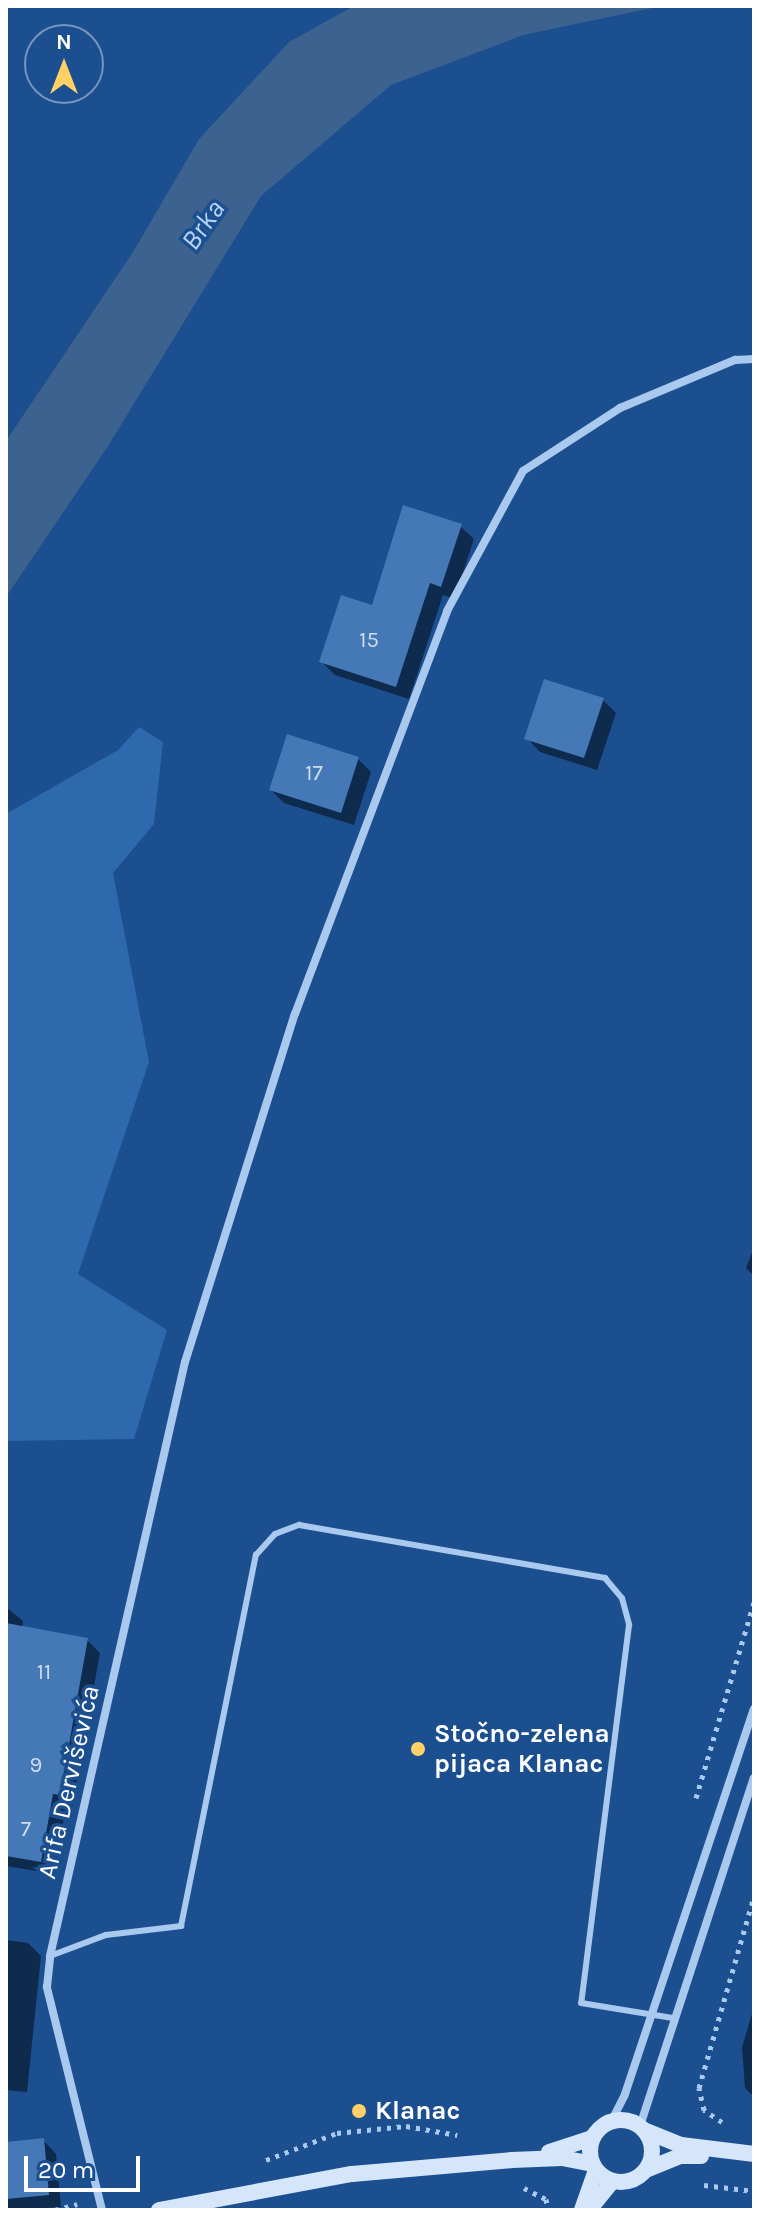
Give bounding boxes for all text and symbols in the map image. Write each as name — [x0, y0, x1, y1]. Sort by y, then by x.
north arrow — [24, 24, 104, 104]
text: N — [56, 29, 72, 55]
water label: Brka — [174, 193, 232, 257]
house number: 15 — [359, 628, 379, 654]
house number: 17 — [305, 761, 323, 787]
house number: 11 — [37, 1660, 51, 1686]
street label: Arifa Derviševića — [32, 1682, 106, 1882]
place label: Stočno-zelena pijaca Klanac — [434, 1718, 610, 1780]
marker: Stočno-zelena pijaca Klanac — [409, 1740, 427, 1758]
house number: 9 — [30, 1753, 42, 1779]
house number: 7 — [21, 1817, 31, 1843]
place label: Klanac — [375, 2095, 460, 2127]
marker: Klanac — [350, 2102, 368, 2120]
scale bar — [28, 2140, 144, 2190]
text: 20 m — [38, 2156, 94, 2184]

